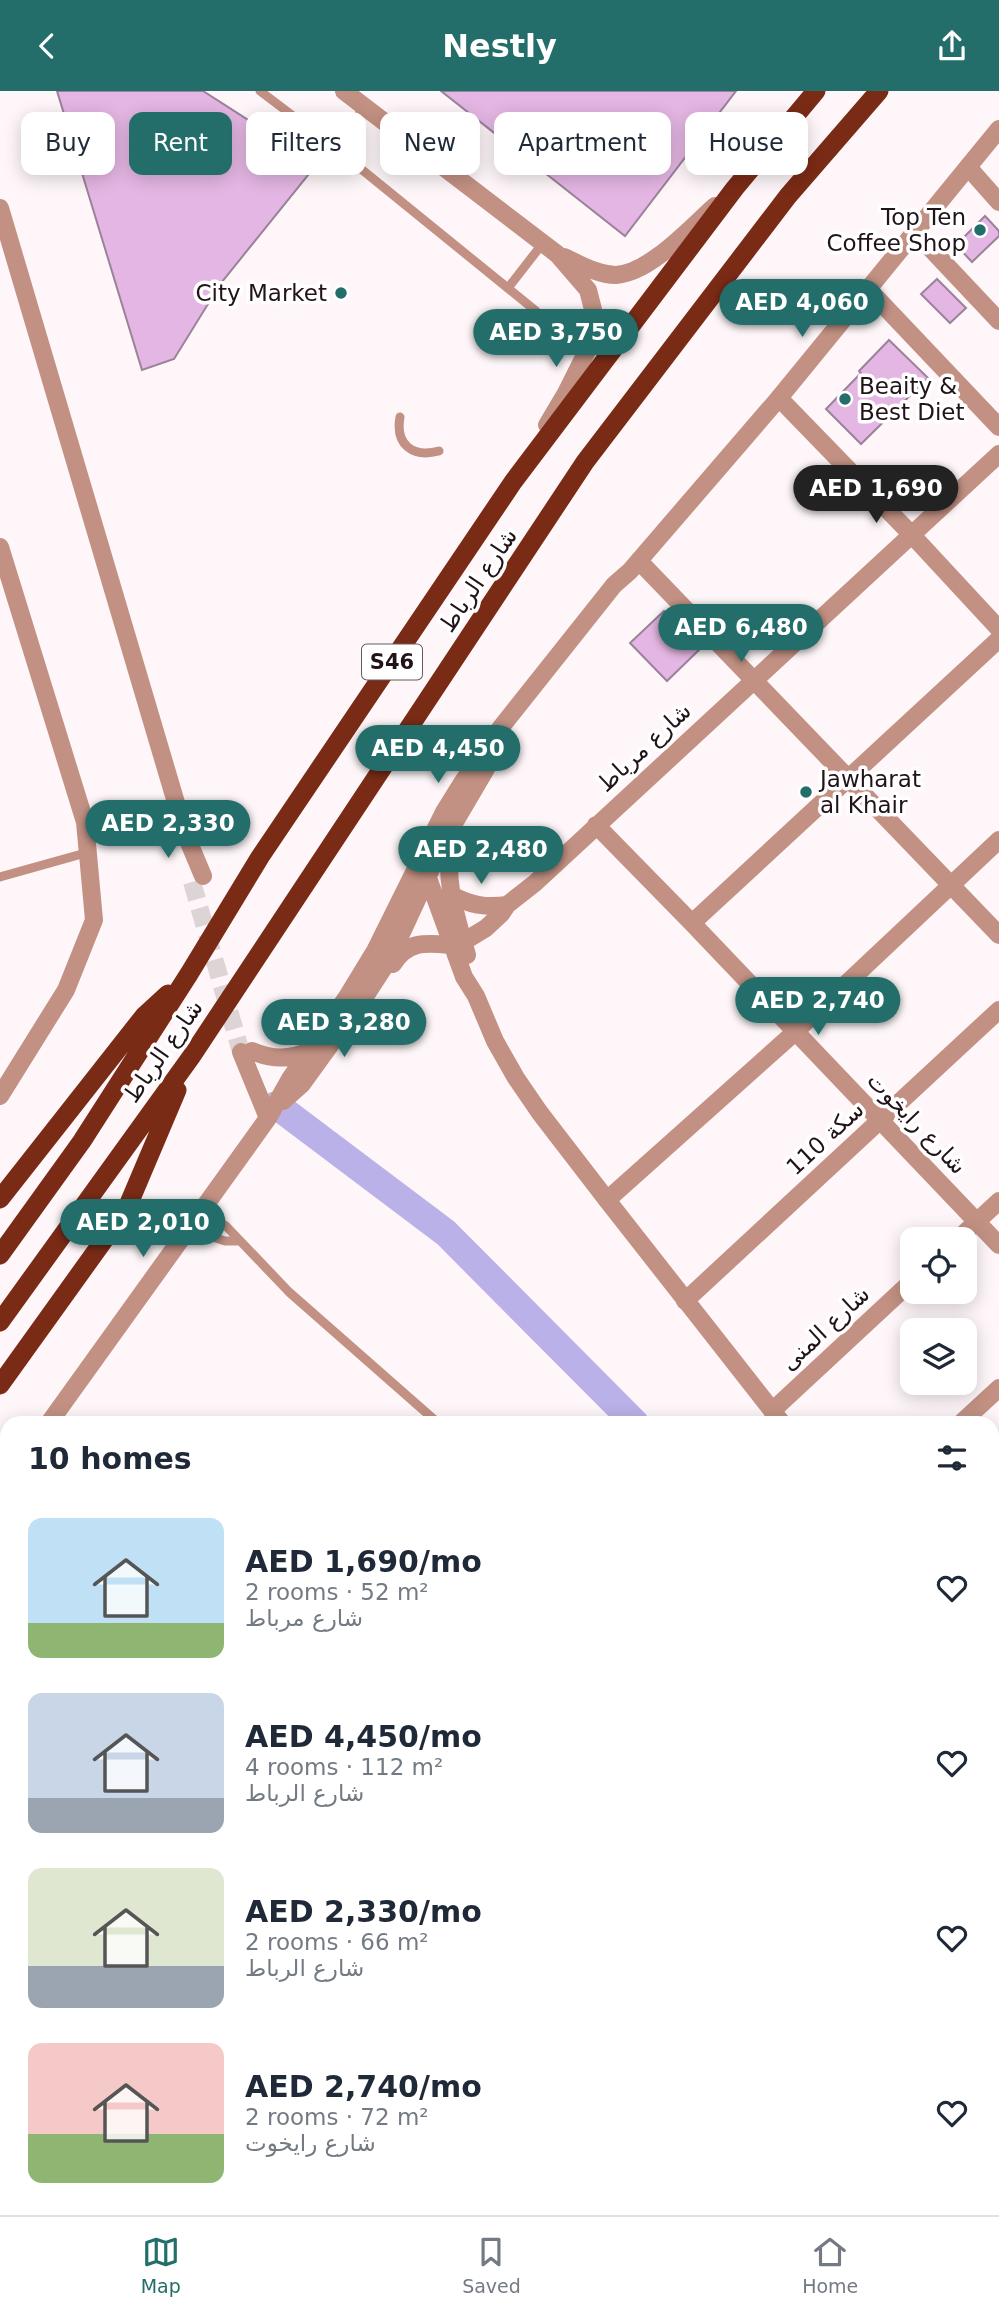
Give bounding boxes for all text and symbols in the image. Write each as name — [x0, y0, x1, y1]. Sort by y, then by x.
icon: back — [28, 27, 66, 65]
text: Nestly — [442, 27, 557, 65]
icon: share — [933, 27, 971, 65]
chip: Buy — [21, 112, 115, 175]
chip: Rent — [129, 112, 232, 175]
chip: Filters — [246, 112, 366, 175]
chip: New — [380, 112, 480, 175]
chip: Apartment — [494, 112, 671, 175]
chip: House — [685, 112, 808, 175]
place label: Top Ten Coffee Shop — [827, 204, 966, 256]
marker: Top Ten Coffee Shop — [972, 222, 988, 238]
pin: AED 4,060 — [722, 279, 882, 339]
place label: City Market — [196, 280, 327, 306]
marker: City Market — [333, 285, 349, 301]
text: AED 4,060 — [735, 289, 869, 315]
pin: AED 3,750 — [476, 309, 636, 369]
text: AED 3,750 — [489, 319, 623, 345]
place label: Beaity & Best Diet — [859, 373, 965, 425]
marker: Beaity & Best Diet — [837, 391, 853, 407]
pin: AED 1,690 — [796, 465, 956, 525]
text: AED 1,690 — [809, 475, 943, 501]
street label: شارع الرباط — [434, 523, 523, 637]
pin: AED 6,480 — [661, 605, 821, 664]
text: AED 6,480 — [674, 614, 808, 640]
road number: S46 — [362, 645, 422, 679]
street label: شارع مرباط — [592, 697, 697, 798]
pin: AED 4,450 — [358, 725, 518, 785]
text: AED 4,450 — [371, 735, 505, 761]
place label: Jawharat al Khair — [818, 766, 921, 818]
marker: Jawharat al Khair — [798, 784, 814, 800]
pin: AED 2,330 — [88, 801, 248, 860]
text: AED 2,330 — [101, 810, 235, 836]
pin: AED 2,480 — [401, 827, 561, 886]
text: AED 2,480 — [414, 836, 548, 862]
pin: AED 2,740 — [738, 977, 898, 1037]
text: AED 2,740 — [751, 987, 885, 1013]
street label: شارع الرباط — [118, 995, 209, 1108]
pin: AED 3,280 — [264, 999, 424, 1059]
text: AED 3,280 — [277, 1009, 411, 1035]
street label: شارع رايخوت — [862, 1067, 972, 1180]
street label: سكة 110 — [781, 1096, 869, 1180]
pin: AED 2,010 — [63, 1199, 223, 1259]
text: AED 2,010 — [76, 1209, 210, 1235]
map controls — [900, 1227, 977, 1395]
button: locate — [900, 1227, 977, 1304]
street label: شارع المنى — [775, 1281, 875, 1376]
button: layers — [900, 1318, 977, 1395]
icon: filters — [933, 1439, 971, 1477]
text: 10 homes — [28, 1441, 192, 1476]
text: AED 1,690/mo — [245, 1544, 482, 1579]
icon: home — [84, 1546, 168, 1630]
icon: heart — [933, 1569, 971, 1607]
text: 2 rooms · 52 m² — [245, 1579, 429, 1605]
text: شارع مرباط — [245, 1605, 363, 1631]
text: AED 4,450/mo — [245, 1719, 482, 1754]
icon: home — [84, 1721, 168, 1805]
icon: heart — [933, 1744, 971, 1782]
text: 4 rooms · 112 m² — [245, 1754, 443, 1780]
text: شارع الرباط — [245, 1780, 364, 1806]
text: AED 2,330/mo — [245, 1894, 482, 1929]
icon: home — [84, 1896, 168, 1980]
icon: heart — [933, 1919, 971, 1957]
text: 2 rooms · 66 m² — [245, 1929, 429, 1955]
text: شارع الرباط — [245, 1955, 364, 1981]
text: AED 2,740/mo — [245, 2069, 482, 2104]
icon: home — [84, 2071, 168, 2155]
icon: heart — [933, 2094, 971, 2132]
text: 2 rooms · 72 m² — [245, 2104, 429, 2130]
text: شارع رايخوت — [245, 2130, 376, 2156]
tab: Map — [141, 2233, 181, 2297]
tab: Saved — [462, 2233, 521, 2297]
tab: Home — [802, 2233, 858, 2297]

